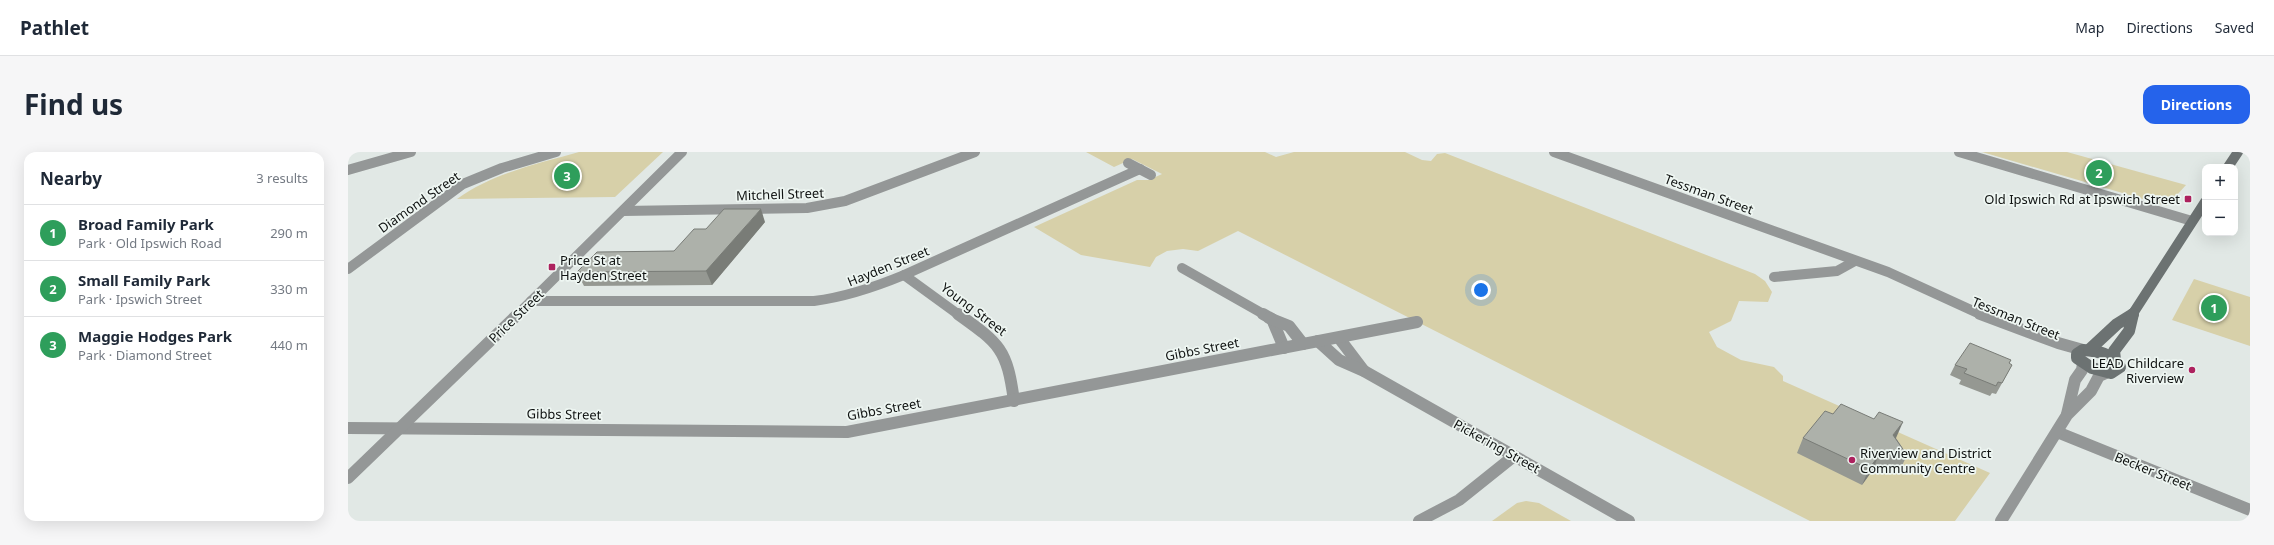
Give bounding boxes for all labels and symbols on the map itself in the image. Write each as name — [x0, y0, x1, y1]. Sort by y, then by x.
pin: 2 — [2086, 158, 2112, 188]
pin: 3 — [554, 161, 580, 191]
street label: Diamond Street — [375, 167, 464, 237]
street label: Tessman Street — [1662, 170, 1756, 219]
street label: Mitchell Street — [736, 183, 825, 205]
place label: Old Ipswich Rd at Ipswich Street — [1984, 190, 2180, 208]
marker: Old Ipswich Rd at Ipswich Street — [2183, 194, 2193, 204]
street label: Hayden Street — [844, 241, 932, 291]
place label: Price St at Hayden Street — [560, 251, 647, 284]
marker: Price St at Hayden Street — [547, 262, 557, 272]
street label: Young Street — [937, 278, 1011, 340]
your location — [1471, 280, 1491, 300]
street label: Price Street — [485, 285, 548, 347]
street label: Tessman Street — [1969, 292, 2063, 344]
pin: 1 — [2201, 293, 2227, 323]
street label: Gibbs Street — [1164, 333, 1241, 365]
place label: LEAD Childcare Riverview — [2092, 354, 2185, 387]
marker: LEAD Childcare Riverview — [2187, 365, 2197, 375]
street label: Gibbs Street — [846, 394, 923, 424]
street label: Gibbs Street — [526, 404, 602, 424]
street label: Pickering Street — [1451, 415, 1544, 477]
place label: Riverview and District Community Centre — [1860, 444, 1992, 477]
street label: Becker Street — [2112, 447, 2194, 495]
marker: Riverview and District Community Centre — [1847, 455, 1857, 465]

